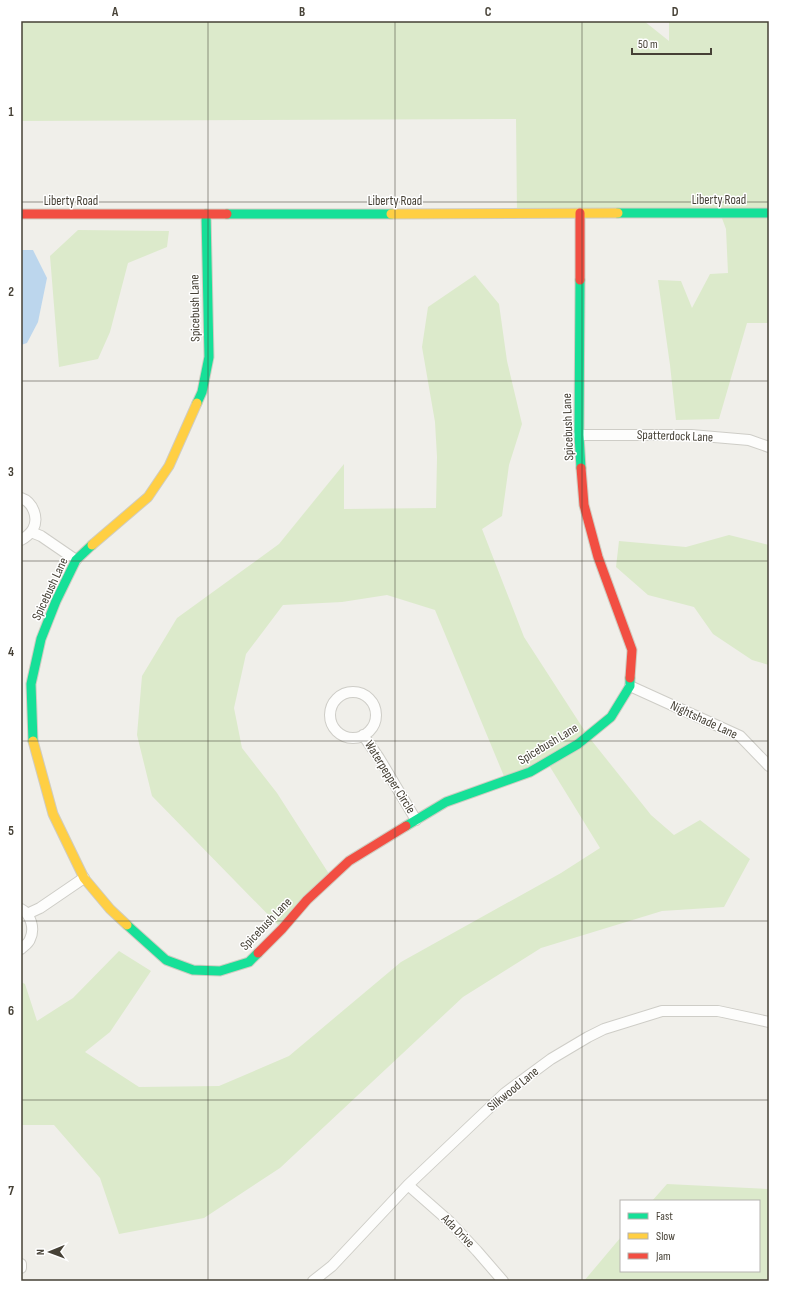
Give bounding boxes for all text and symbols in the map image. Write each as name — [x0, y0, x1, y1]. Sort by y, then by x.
text: A — [111, 4, 119, 20]
text: B — [299, 4, 305, 20]
text: C — [485, 4, 492, 20]
text: D — [672, 4, 679, 20]
scale bar — [632, 30, 711, 56]
text: 50 m — [638, 37, 658, 52]
text: 1 — [8, 104, 14, 120]
street label: Liberty Road — [692, 192, 746, 208]
street label: Liberty Road — [44, 193, 98, 209]
street label: Liberty Road — [368, 193, 422, 209]
street label: Spicebush Lane — [186, 274, 204, 342]
text: 2 — [8, 284, 14, 300]
street label: Spicebush Lane — [559, 393, 577, 461]
street label: Spatterdock Lane — [637, 427, 713, 445]
text: 3 — [8, 464, 14, 480]
street label: Spicebush Lane — [28, 555, 72, 623]
text: 4 — [8, 644, 14, 660]
street label: Nightshade Lane — [668, 697, 740, 743]
street label: Spicebush Lane — [515, 720, 581, 768]
street label: Waterpepper Circle — [361, 737, 419, 817]
text: 5 — [8, 823, 14, 839]
street label: Spicebush Lane — [237, 894, 295, 954]
text: 6 — [8, 1003, 14, 1019]
street label: Silkwood Lane — [484, 1063, 542, 1115]
text: 7 — [8, 1183, 14, 1199]
legend — [620, 1200, 760, 1272]
text: Fast — [656, 1209, 673, 1224]
street label: Ada Drive — [437, 1210, 478, 1251]
text: Slow — [656, 1229, 675, 1244]
north arrow — [30, 1232, 70, 1272]
text: N — [34, 1249, 47, 1255]
text: Jam — [655, 1249, 671, 1264]

